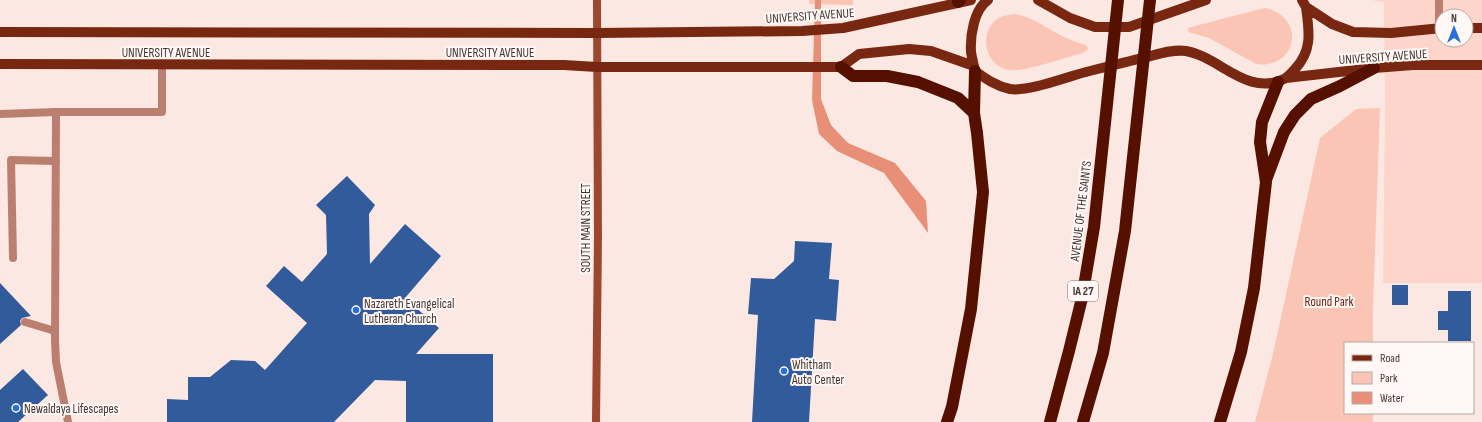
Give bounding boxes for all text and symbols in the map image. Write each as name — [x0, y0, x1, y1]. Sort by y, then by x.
street label: UNIVERSITY AVENUE — [765, 5, 855, 27]
north arrow — [1434, 8, 1474, 48]
text: N — [1451, 12, 1457, 25]
street label: UNIVERSITY AVENUE — [122, 45, 210, 61]
street label: UNIVERSITY AVENUE — [446, 45, 534, 61]
street label: UNIVERSITY AVENUE — [1338, 46, 1428, 68]
street label: AVENUE OF THE SAINTS — [1067, 160, 1095, 263]
street label: SOUTH MAIN STREET — [578, 183, 594, 273]
road number: IA 27 — [1068, 281, 1098, 301]
park label: Round Park — [1305, 294, 1353, 310]
place label: Nazareth Evangelical Lutheran Church — [364, 296, 454, 327]
marker: Nazareth Evangelical Lutheran Church — [351, 305, 361, 315]
legend — [1344, 342, 1474, 414]
text: Road — [1380, 351, 1400, 366]
place label: Whitham Auto Center — [791, 357, 844, 388]
marker: Whitham Auto Center — [779, 366, 789, 376]
text: Park — [1380, 371, 1398, 386]
text: Water — [1380, 391, 1404, 406]
place label: Newaldaya Lifescapes — [24, 401, 119, 417]
marker: Newaldaya Lifescapes — [11, 403, 21, 413]

